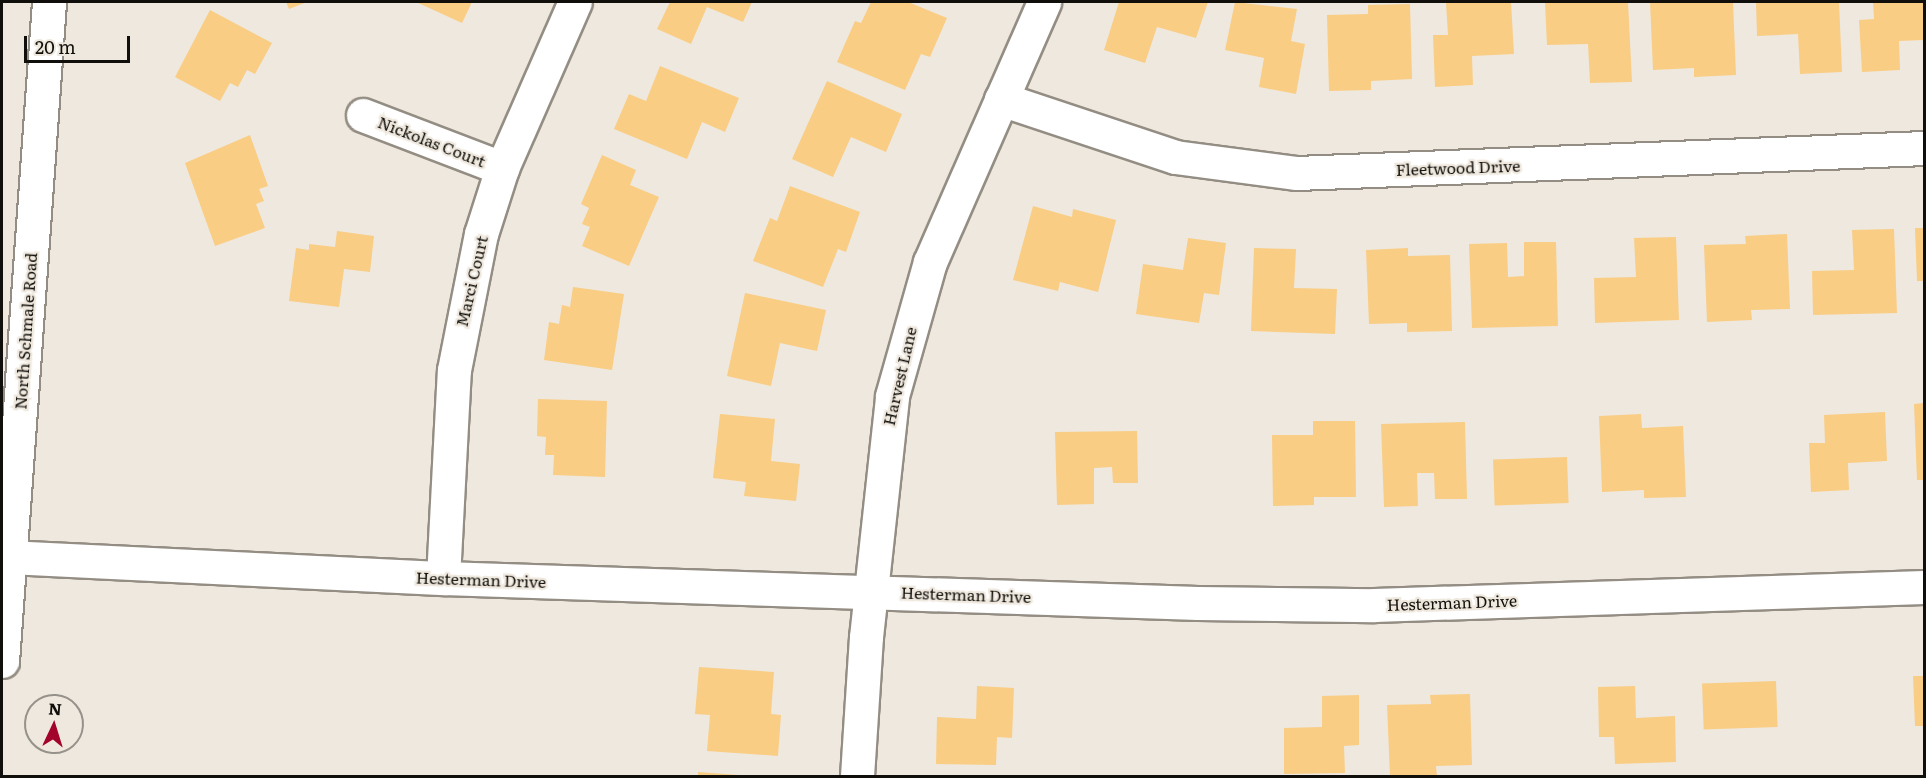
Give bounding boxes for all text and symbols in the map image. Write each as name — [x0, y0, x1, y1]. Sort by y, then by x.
scale bar — [27, 24, 134, 62]
text: 20 m — [35, 33, 76, 60]
street label: Nickolas Court — [375, 112, 489, 170]
street label: Fleetwood Drive — [1395, 155, 1521, 179]
street label: Marci Court — [451, 234, 491, 328]
street label: North Schmale Road — [10, 252, 40, 410]
street label: Harvest Lane — [878, 325, 920, 427]
street label: Hesterman Drive — [416, 567, 546, 591]
street label: Hesterman Drive — [901, 582, 1031, 606]
street label: Hesterman Drive — [1387, 590, 1517, 614]
north arrow — [24, 694, 84, 754]
text: N — [48, 696, 63, 720]

